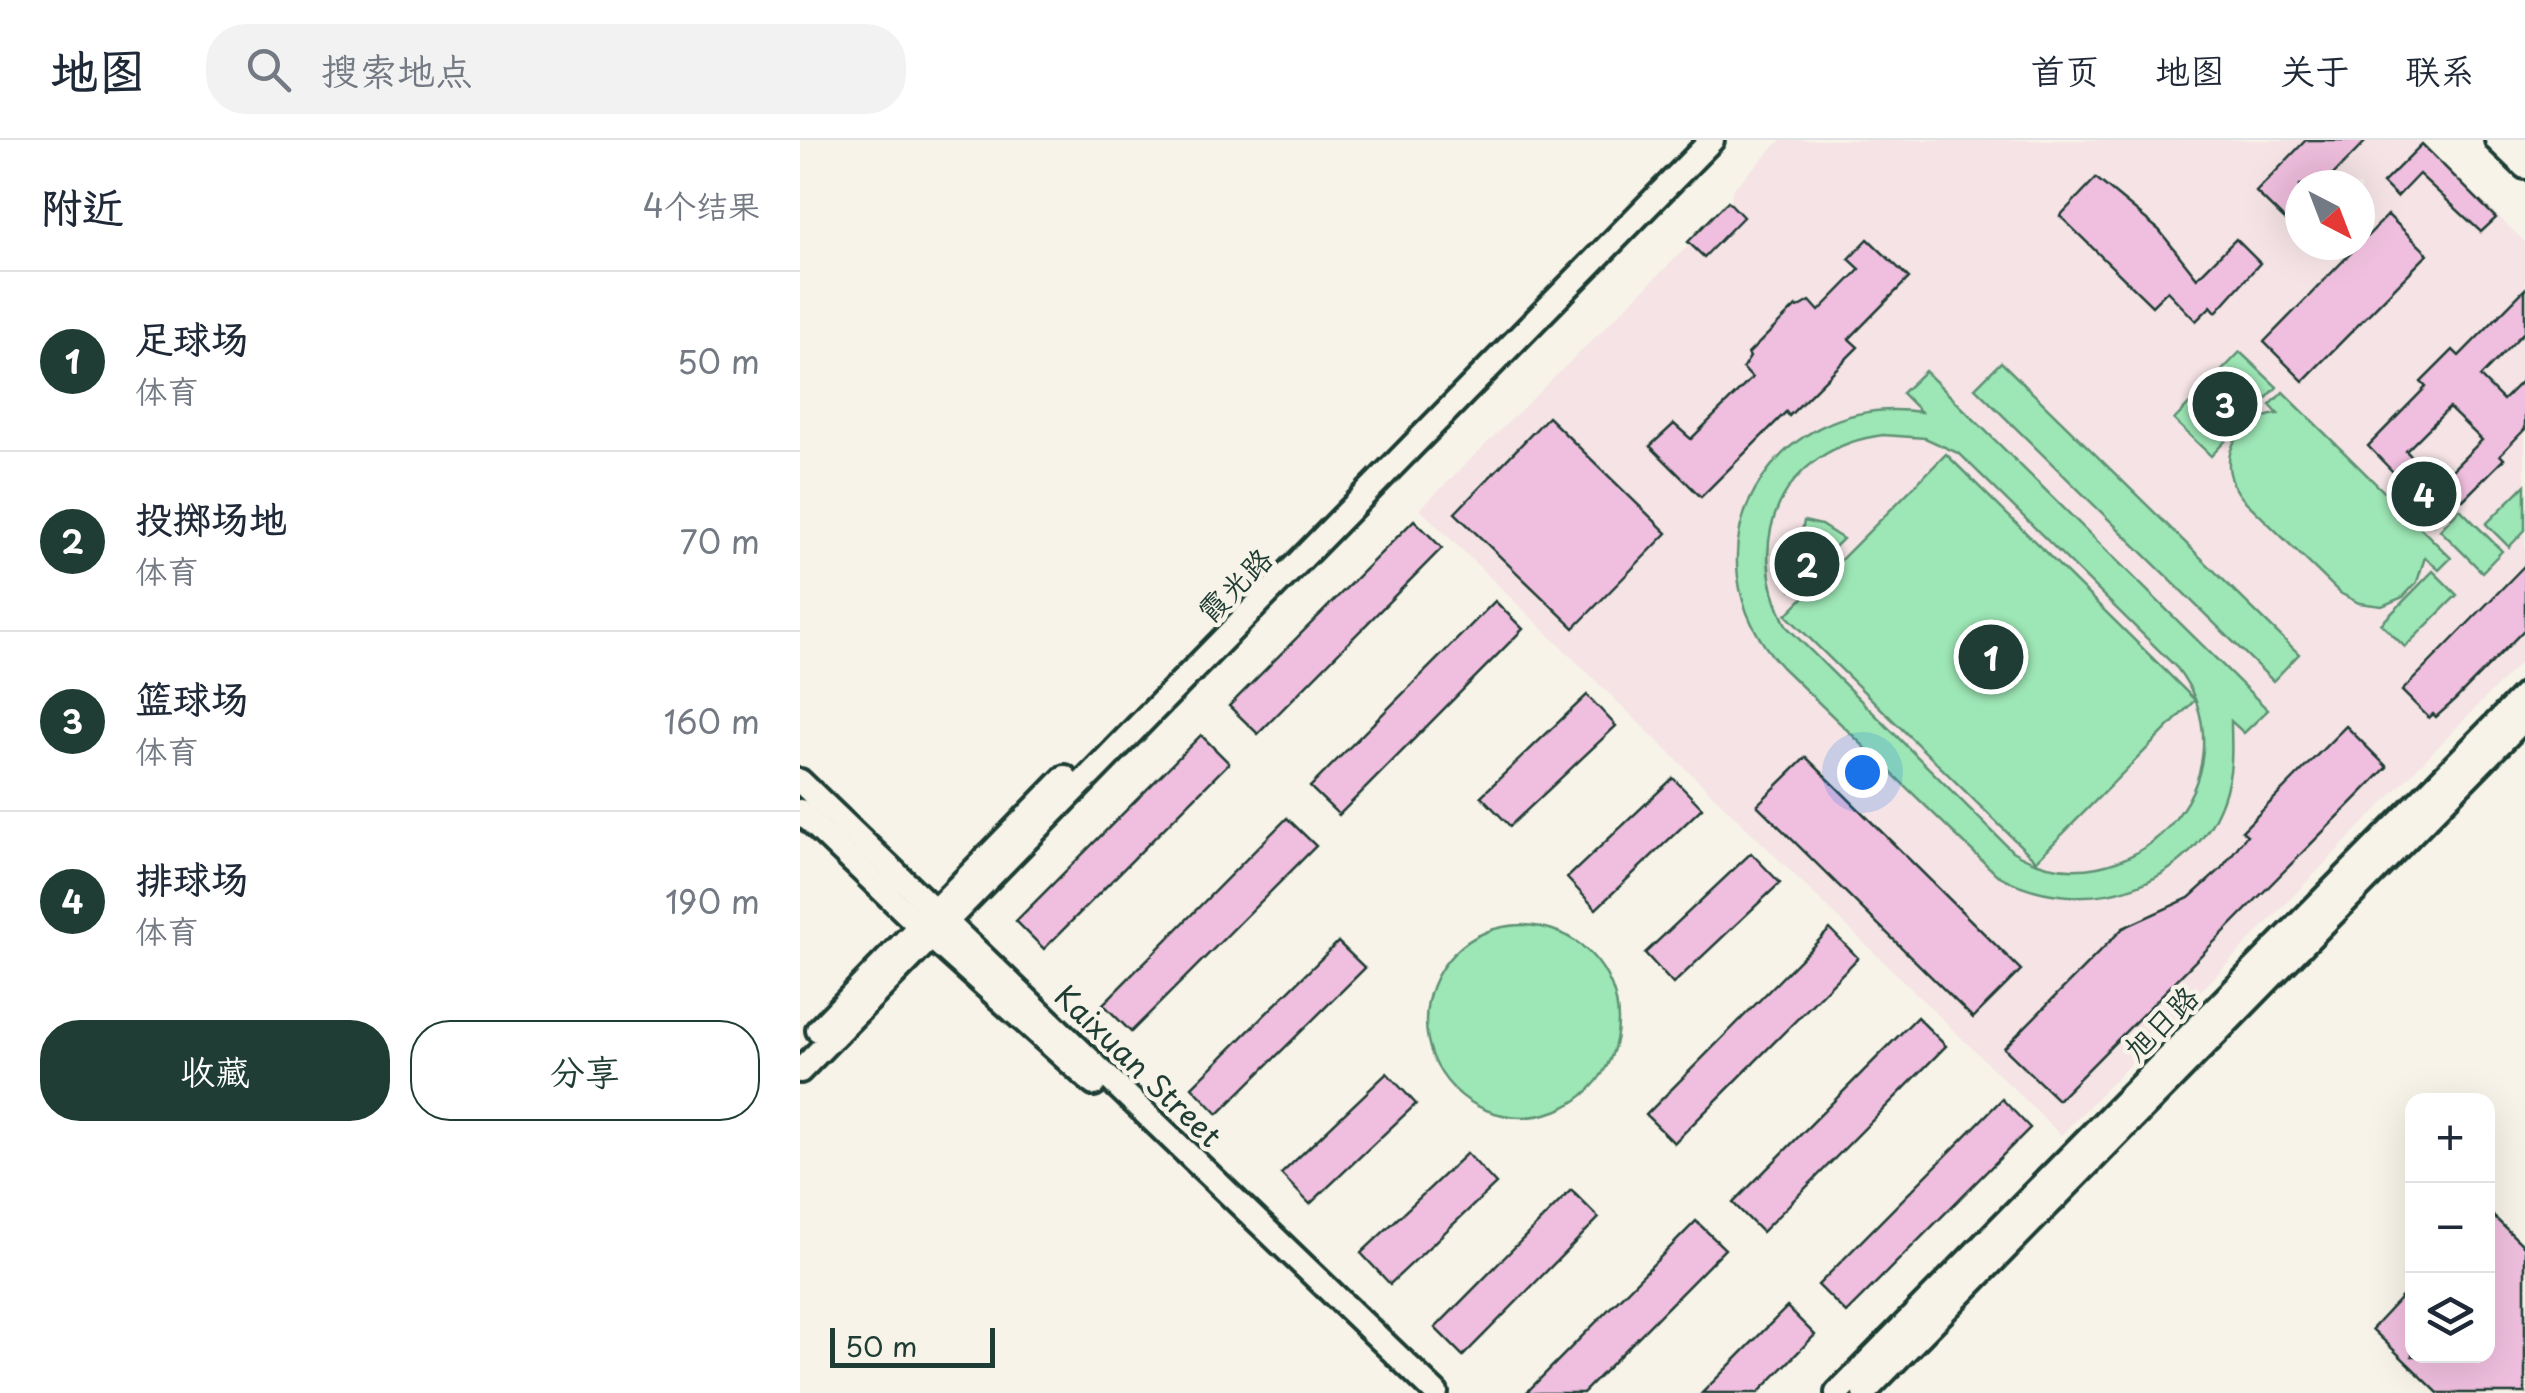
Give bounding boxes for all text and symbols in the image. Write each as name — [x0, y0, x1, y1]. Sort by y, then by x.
search box — [206, 24, 906, 114]
text: 地图 — [50, 33, 146, 105]
text: 搜索地点 — [321, 41, 473, 98]
icon: search — [241, 42, 296, 97]
text: 首页 — [2030, 43, 2100, 96]
text: 地图 — [2155, 43, 2225, 96]
text: 关于 — [2280, 43, 2350, 96]
text: 联系 — [2405, 43, 2475, 96]
north arrow — [2285, 170, 2375, 260]
text: 附近 — [40, 174, 124, 237]
text: 4个结果 — [643, 181, 760, 229]
text: 足球场 — [135, 309, 249, 366]
text: 1 — [65, 337, 80, 385]
text: 50 m — [677, 337, 760, 385]
text: 体育 — [135, 366, 199, 414]
pin: 3 — [2192, 366, 2258, 442]
pin: 4 — [2392, 456, 2456, 532]
text: 投掷场地 — [135, 489, 287, 546]
text: 2 — [61, 517, 84, 565]
text: 70 m — [680, 517, 760, 565]
pin: 2 — [1774, 526, 1840, 602]
street label: 霞光路 — [1186, 536, 1282, 632]
text: 体育 — [135, 546, 199, 594]
pin: 1 — [1958, 620, 2024, 694]
text: 篮球场 — [135, 669, 249, 726]
text: 3 — [62, 697, 83, 745]
text: 160 m — [664, 697, 760, 745]
text: 体育 — [135, 726, 199, 774]
your location — [1837, 747, 1888, 798]
text: 排球场 — [135, 849, 249, 906]
text: 4 — [62, 877, 83, 925]
text: 190 m — [665, 877, 760, 925]
text: 体育 — [135, 906, 199, 954]
street label: Kaixuan Street — [1045, 973, 1233, 1157]
street label: 旭日路 — [2112, 974, 2208, 1070]
button: 收藏 — [40, 1020, 390, 1121]
button: 分享 — [410, 1020, 760, 1121]
map controls — [2405, 1093, 2495, 1363]
button: + — [2405, 1093, 2495, 1183]
button: − — [2405, 1183, 2495, 1273]
button: layers — [2405, 1273, 2495, 1363]
scale bar — [830, 1323, 995, 1368]
text: 50 m — [845, 1324, 918, 1367]

